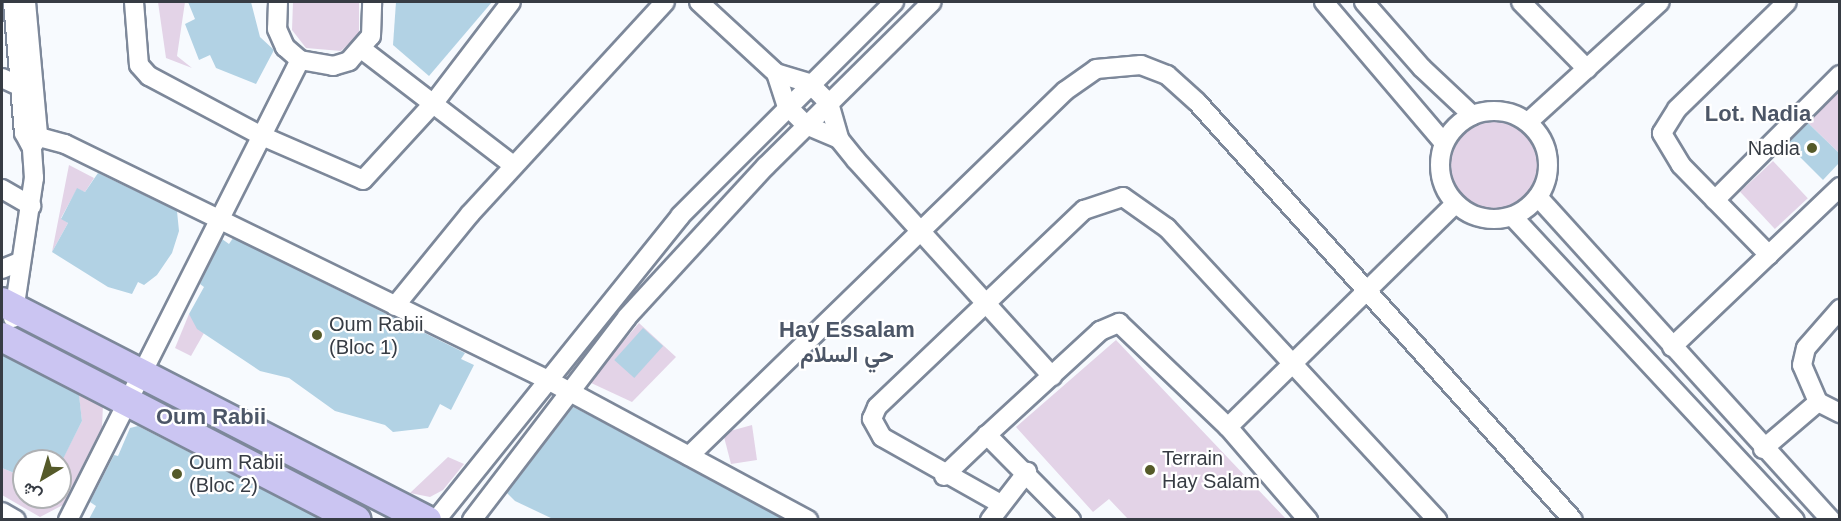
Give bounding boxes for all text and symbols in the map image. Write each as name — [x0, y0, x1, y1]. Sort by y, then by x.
district label: Lot. Nadia — [1705, 101, 1811, 127]
place label: Nadia — [1748, 136, 1800, 160]
marker: Nadia — [1805, 141, 1819, 155]
place label: Oum Rabii (Bloc 1) — [329, 312, 423, 359]
district label: Hay Essalam حي السلام — [779, 316, 915, 368]
marker: Oum Rabii (Bloc 1) — [310, 328, 324, 342]
district label: Oum Rabii — [156, 404, 266, 430]
place label: Terrain Hay Salam — [1162, 446, 1260, 493]
north arrow — [12, 449, 72, 509]
place label: Oum Rabii (Bloc 2) — [189, 450, 283, 497]
marker: Terrain Hay Salam — [1143, 463, 1157, 477]
marker: Oum Rabii (Bloc 2) — [170, 467, 184, 481]
text: ش — [19, 479, 45, 505]

